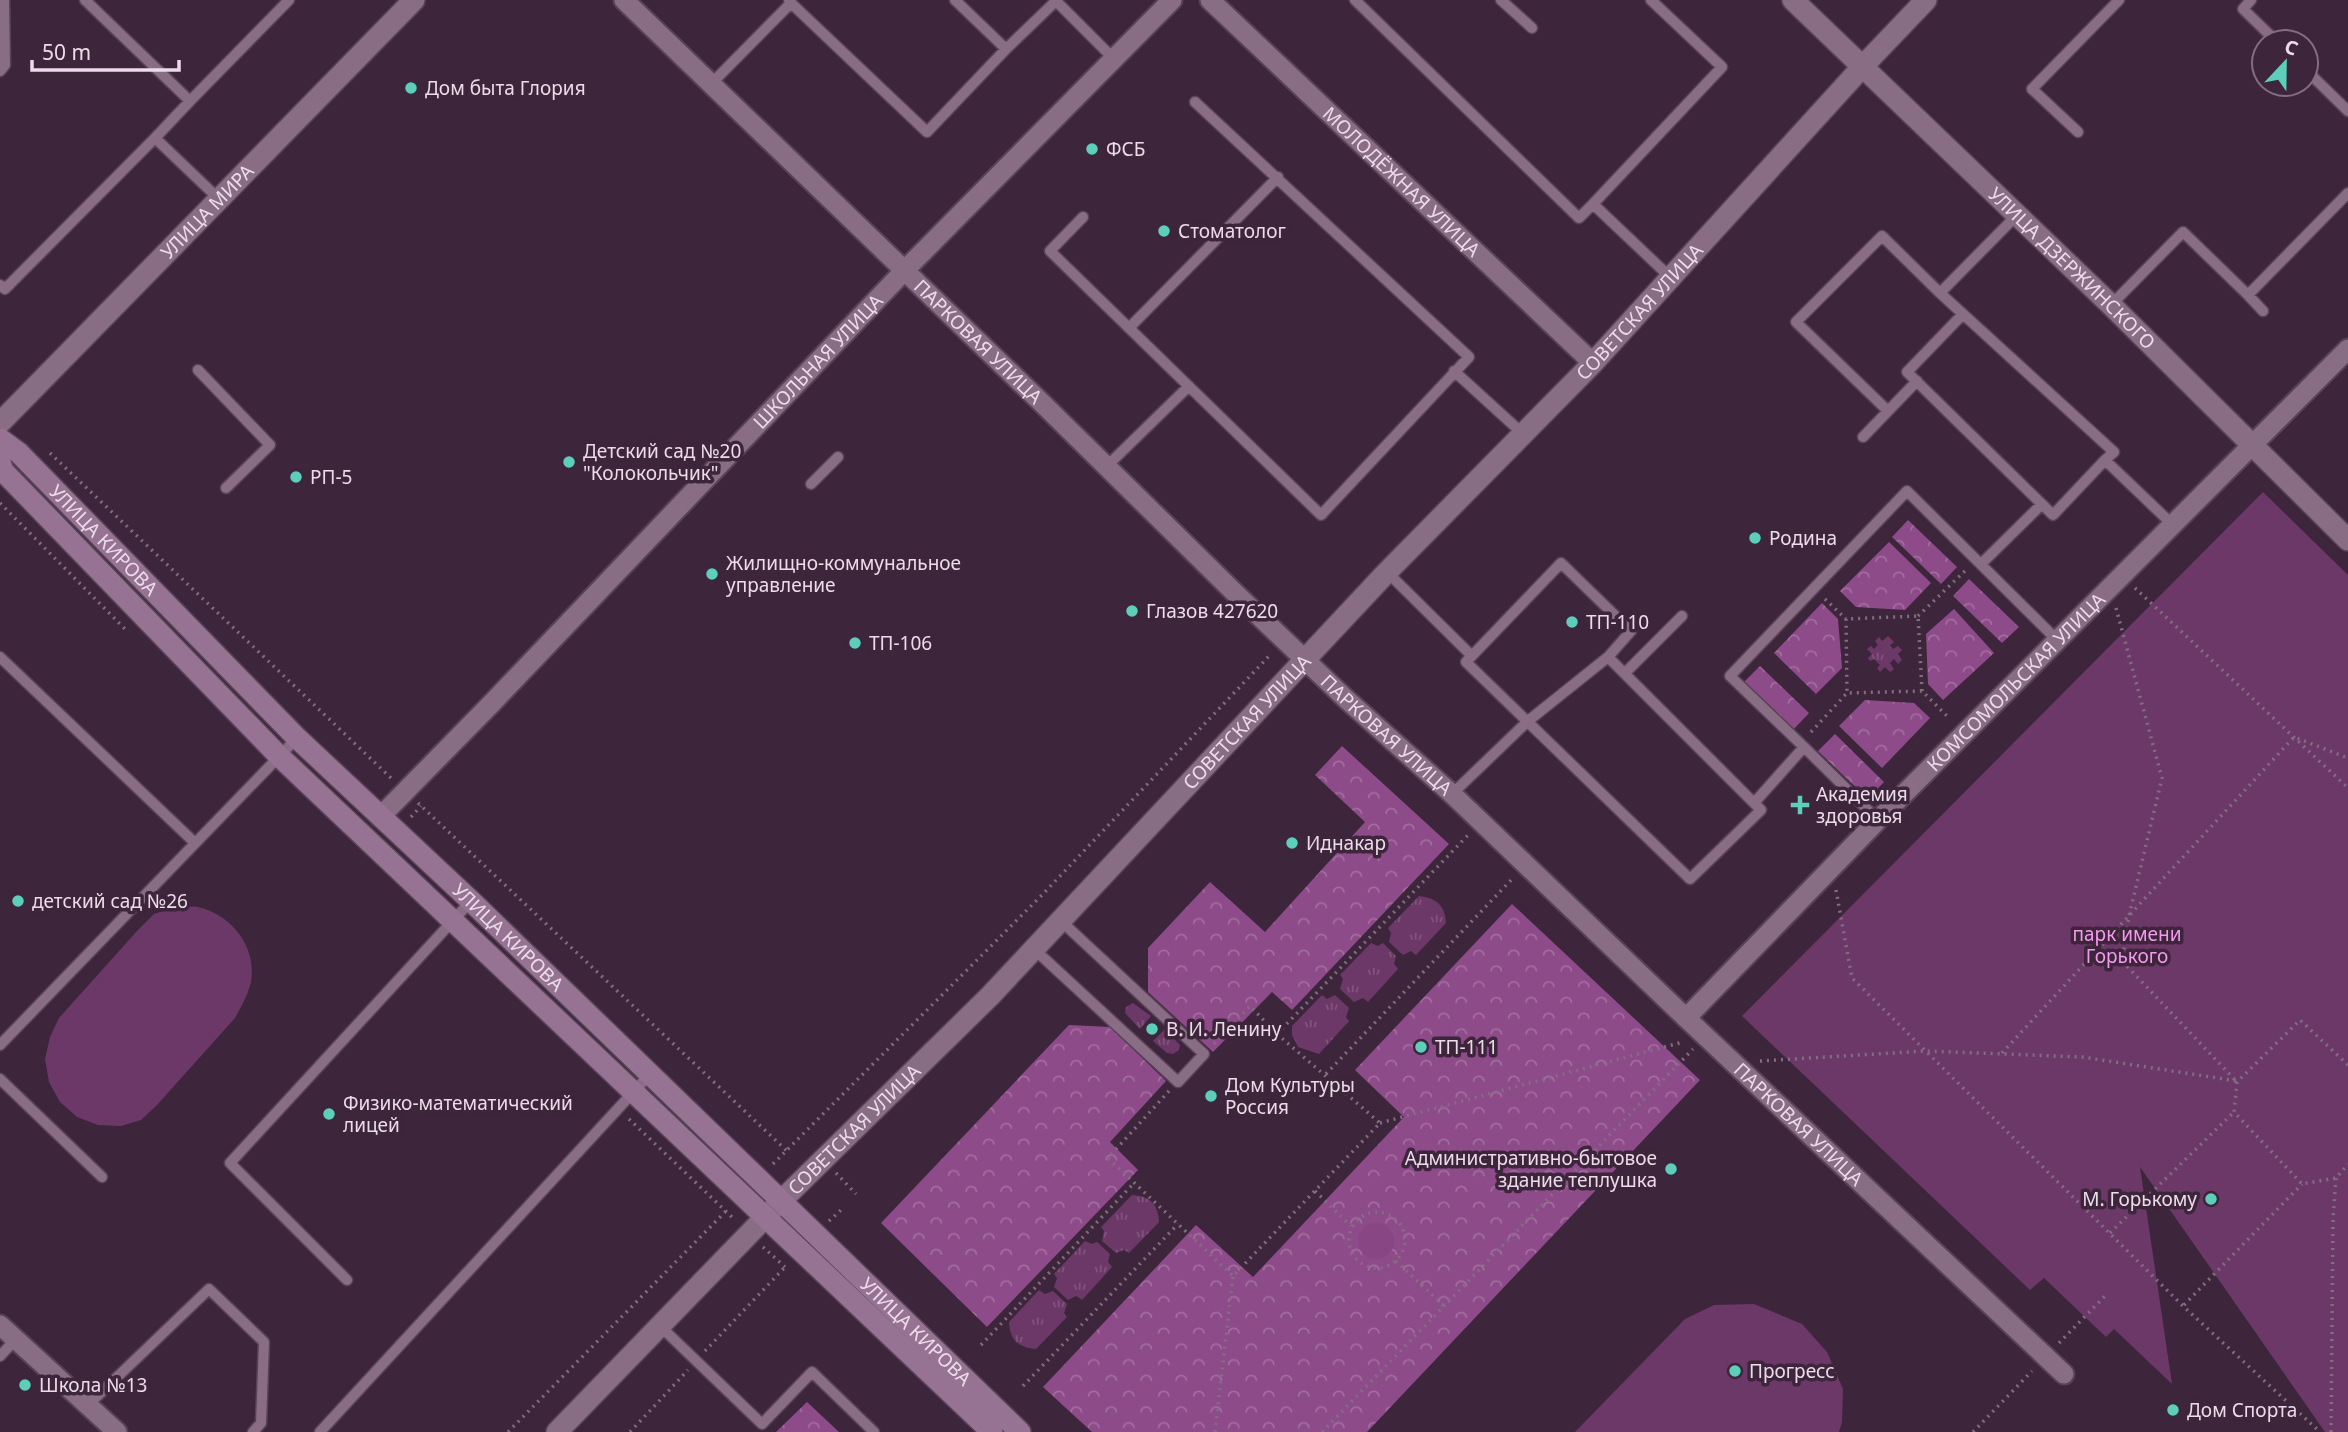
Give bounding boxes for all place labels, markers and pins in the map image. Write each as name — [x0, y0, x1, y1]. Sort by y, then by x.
place label: Дом быта Глория — [425, 75, 586, 101]
marker: Дом быта Глория — [403, 80, 419, 96]
place label: ФСБ — [1106, 136, 1145, 162]
marker: ФСБ — [1084, 141, 1100, 157]
place label: Стоматолог — [1178, 218, 1286, 244]
marker: Стоматолог — [1156, 223, 1172, 239]
place label: Детский сад №20 "Колокольчик" — [583, 438, 741, 486]
marker: Детский сад №20 "Колокольчик" — [561, 454, 577, 470]
place label: РП-5 — [310, 464, 352, 490]
marker: РП-5 — [288, 469, 304, 485]
place label: Родина — [1769, 525, 1837, 551]
marker: Родина — [1747, 530, 1763, 546]
place label: Жилищно-коммунальное управление — [726, 550, 961, 598]
marker: Жилищно-коммунальное управление — [704, 566, 720, 582]
place label: Глазов 427620 — [1146, 598, 1278, 624]
marker: Глазов 427620 — [1124, 603, 1140, 619]
place label: ТП-110 — [1586, 609, 1649, 635]
marker: ТП-110 — [1564, 614, 1580, 630]
place label: ТП-106 — [869, 630, 932, 656]
marker: ТП-106 — [847, 635, 863, 651]
place label: Академия здоровья — [1816, 781, 1908, 829]
marker: Академия здоровья — [1790, 795, 1810, 815]
place label: Иднакар — [1306, 830, 1386, 856]
marker: Иднакар — [1284, 835, 1300, 851]
place label: детский сад №26 — [32, 888, 188, 914]
marker: детский сад №26 — [10, 893, 26, 909]
place label: В. И. Ленину — [1166, 1016, 1282, 1042]
marker: В. И. Ленину — [1144, 1021, 1160, 1037]
place label: ТП-111 — [1435, 1034, 1498, 1060]
marker: ТП-111 — [1413, 1039, 1429, 1055]
place label: Дом Культуры Россия — [1225, 1072, 1355, 1120]
marker: Дом Культуры Россия — [1203, 1088, 1219, 1104]
place label: Физико-математический лицей — [343, 1090, 573, 1138]
marker: Физико-математический лицей — [321, 1106, 337, 1122]
place label: Административно-бытовое здание теплушка — [1405, 1145, 1657, 1193]
marker: Административно-бытовое здание теплушка — [1663, 1161, 1679, 1177]
place label: М. Горькому — [2082, 1186, 2197, 1212]
marker: М. Горькому — [2203, 1191, 2219, 1207]
place label: Прогресс — [1749, 1358, 1835, 1384]
marker: Прогресс — [1727, 1363, 1743, 1379]
place label: Школа №13 — [39, 1372, 147, 1398]
marker: Школа №13 — [17, 1377, 33, 1393]
place label: Дом Спорта — [2187, 1397, 2297, 1423]
marker: Дом Спорта — [2165, 1402, 2181, 1418]

